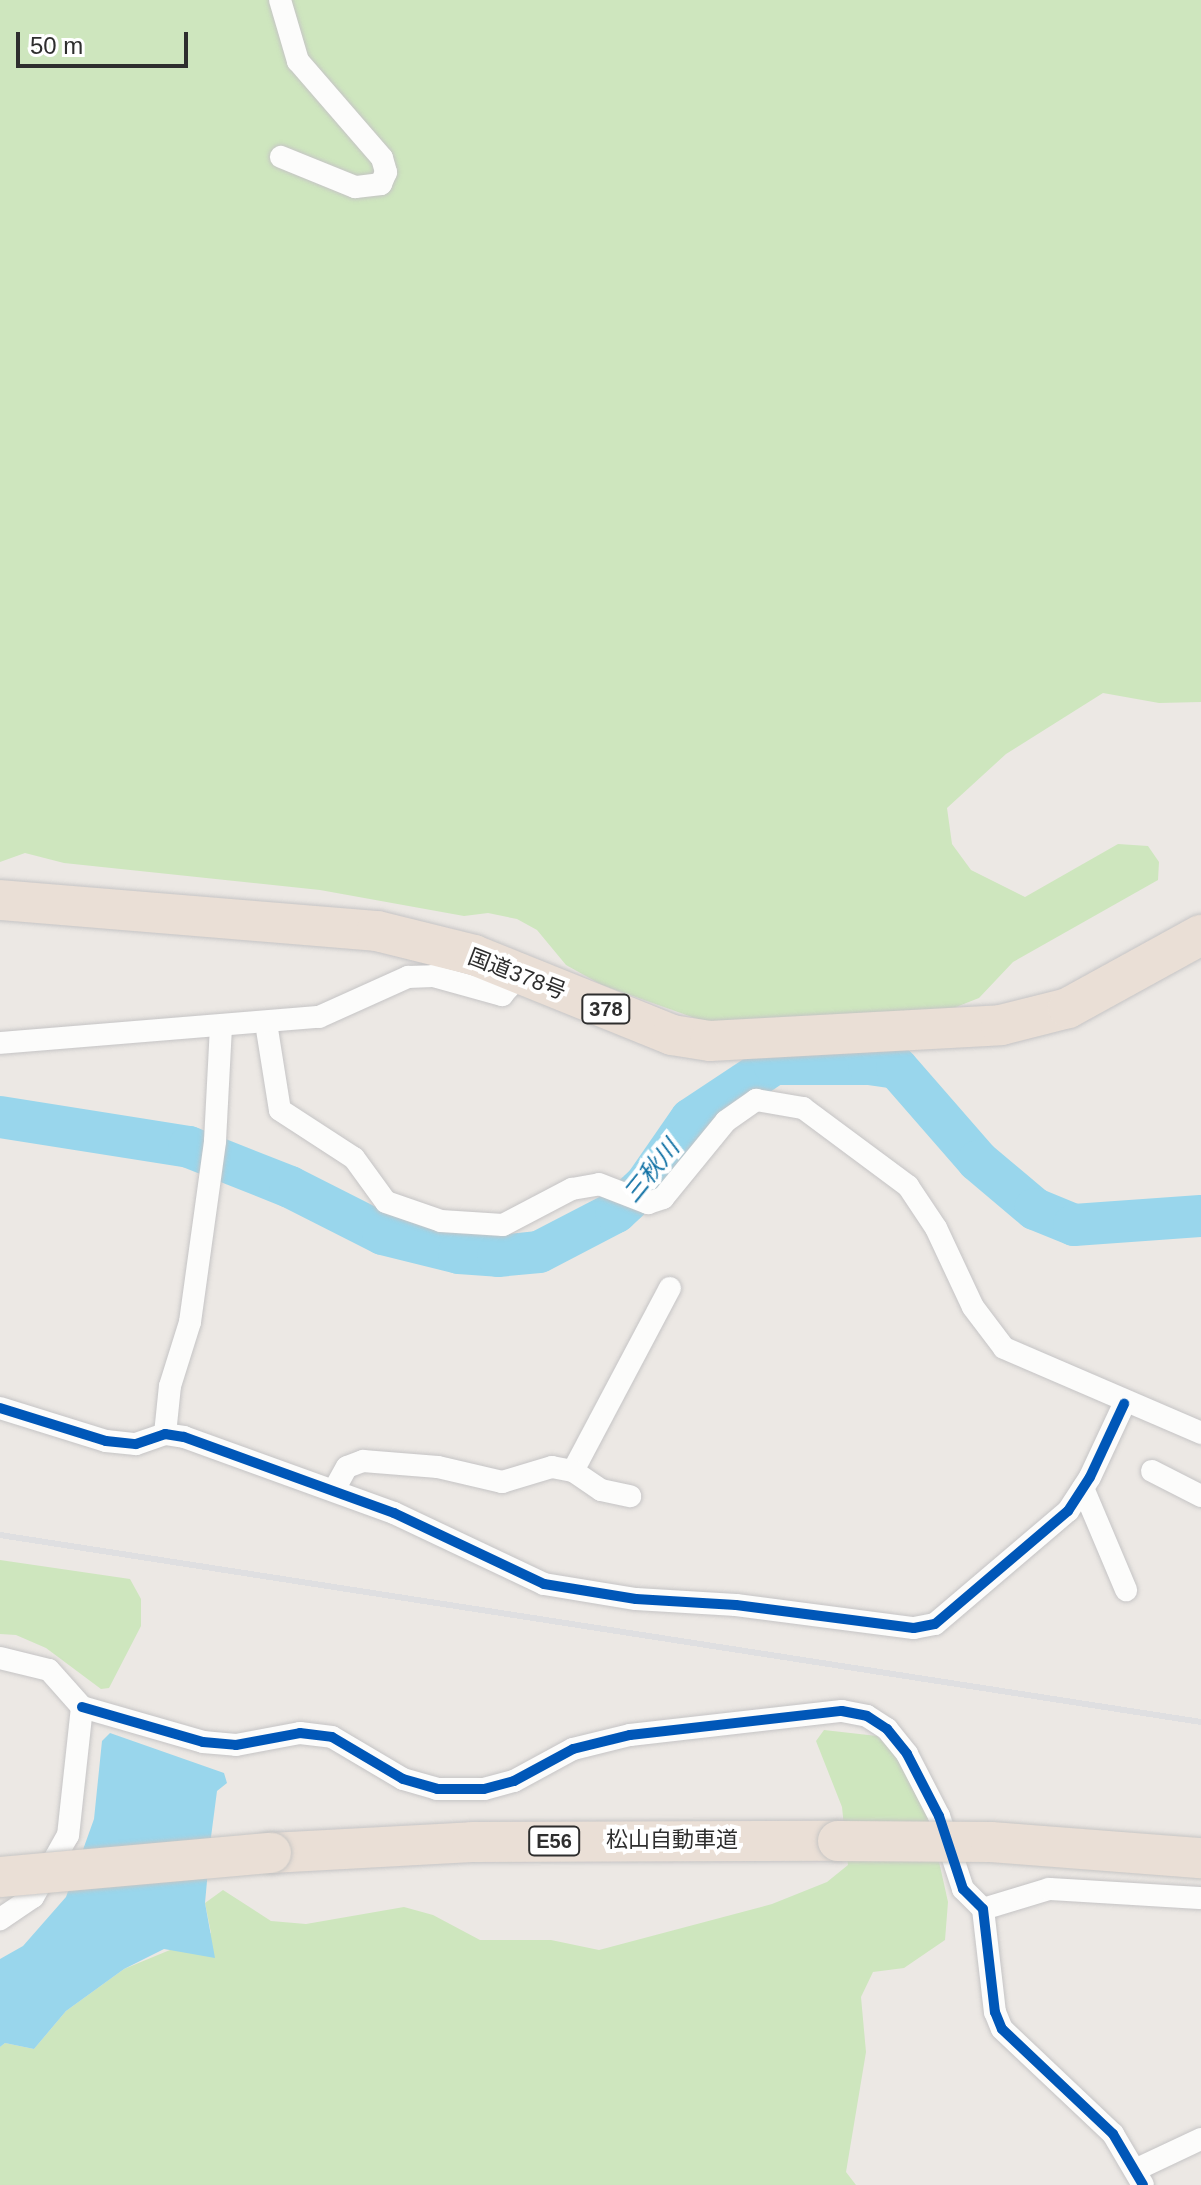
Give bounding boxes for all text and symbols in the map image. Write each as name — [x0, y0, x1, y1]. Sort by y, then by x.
scale bar — [20, 16, 192, 66]
text: 50 m — [30, 32, 83, 59]
street label: 国道378号 — [464, 943, 570, 1005]
road number: 378 — [580, 993, 632, 1025]
water label: 三秋川 — [617, 1134, 685, 1208]
road number: E56 — [528, 1825, 580, 1857]
street label: 松山自動車道 — [606, 1827, 738, 1853]

